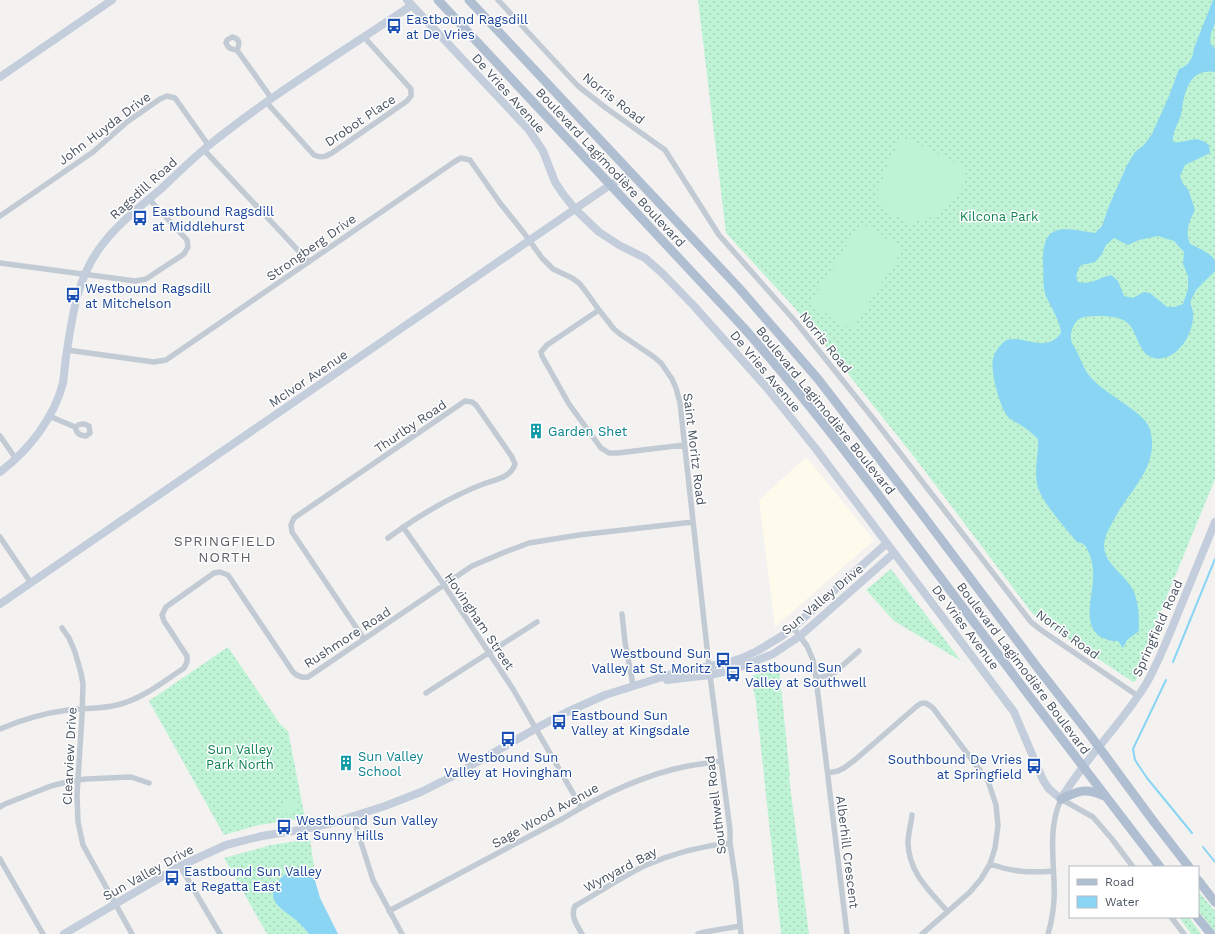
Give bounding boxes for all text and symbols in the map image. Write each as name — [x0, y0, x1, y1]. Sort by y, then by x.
place label: Eastbound Ragsdill at De Vries — [406, 12, 528, 42]
bus stop icon: Eastbound Ragsdill at De Vries — [385, 17, 403, 35]
street label: De Vries Avenue — [469, 50, 548, 136]
street label: Norris Road — [580, 70, 648, 127]
street label: Boulevard Lagimodière Boulevard — [533, 85, 688, 250]
street label: John Huyda Drive — [55, 89, 153, 168]
street label: Drobot Place — [322, 91, 398, 150]
street label: Ragsdill Road — [107, 154, 180, 222]
place label: Eastbound Ragsdill at Middlehurst — [152, 204, 274, 234]
bus stop icon: Eastbound Ragsdill at Middlehurst — [131, 209, 149, 227]
park label: Kilcona Park — [960, 209, 1039, 224]
street label: Strongberg Drive — [264, 211, 359, 284]
place label: Westbound Ragsdill at Mitchelson — [85, 281, 211, 311]
bus stop icon: Westbound Ragsdill at Mitchelson — [64, 286, 82, 304]
street label: Norris Road — [796, 309, 855, 376]
street label: Boulevard Lagimodière Boulevard — [753, 323, 898, 497]
street label: De Vries Avenue — [727, 327, 804, 415]
street label: McIvor Avenue — [266, 347, 350, 410]
street label: Saint Moritz Road — [680, 392, 709, 506]
street label: Thurlby Road — [371, 397, 449, 456]
building icon: Garden Shet — [527, 422, 545, 440]
place label: Garden Shet — [548, 424, 628, 439]
district label: SPRINGFIELD NORTH — [174, 533, 276, 565]
street label: Sun Valley Drive — [779, 561, 866, 638]
street label: Hovingham Street — [442, 570, 518, 673]
street label: Springfield Road — [1129, 577, 1186, 679]
street label: Boulevard Lagimodière Boulevard — [954, 579, 1093, 757]
street label: De Vries Avenue — [929, 582, 1002, 672]
street label: Rushmore Road — [301, 604, 393, 671]
street label: Norris Road — [1033, 606, 1102, 662]
place label: Westbound Sun Valley at St. Moritz — [591, 646, 711, 676]
bus stop icon: Westbound Sun Valley at St. Moritz — [714, 651, 732, 669]
place label: Eastbound Sun Valley at Southwell — [745, 660, 867, 690]
bus stop icon: Eastbound Sun Valley at Southwell — [724, 665, 742, 683]
street label: Clearview Drive — [59, 707, 80, 805]
place label: Eastbound Sun Valley at Kingsdale — [571, 708, 690, 738]
bus stop icon: Eastbound Sun Valley at Kingsdale — [550, 713, 568, 731]
bus stop icon: Westbound Sun Valley at Hovingham — [499, 730, 517, 748]
park label: Sun Valley Park North — [206, 742, 274, 772]
place label: Sun Valley School — [358, 749, 423, 779]
place label: Westbound Sun Valley at Hovingham — [444, 750, 572, 780]
place label: Southbound De Vries at Springfield — [888, 752, 1022, 782]
building icon: Sun Valley School — [337, 754, 355, 772]
street label: Southwell Road — [702, 755, 729, 855]
bus stop icon: Southbound De Vries at Springfield — [1025, 757, 1043, 775]
street label: Sage Wood Avenue — [489, 780, 601, 851]
street label: Alberhill Crescent — [833, 795, 862, 910]
place label: Westbound Sun Valley at Sunny Hills — [296, 813, 438, 843]
bus stop icon: Westbound Sun Valley at Sunny Hills — [275, 818, 293, 836]
street label: Sun Valley Drive — [100, 841, 196, 904]
street label: Wynyard Bay — [581, 844, 660, 895]
place label: Eastbound Sun Valley at Regatta East — [184, 864, 322, 894]
legend — [1069, 866, 1199, 918]
bus stop icon: Eastbound Sun Valley at Regatta East — [163, 869, 181, 887]
text: Road — [1105, 875, 1134, 889]
text: Water — [1105, 895, 1140, 909]

